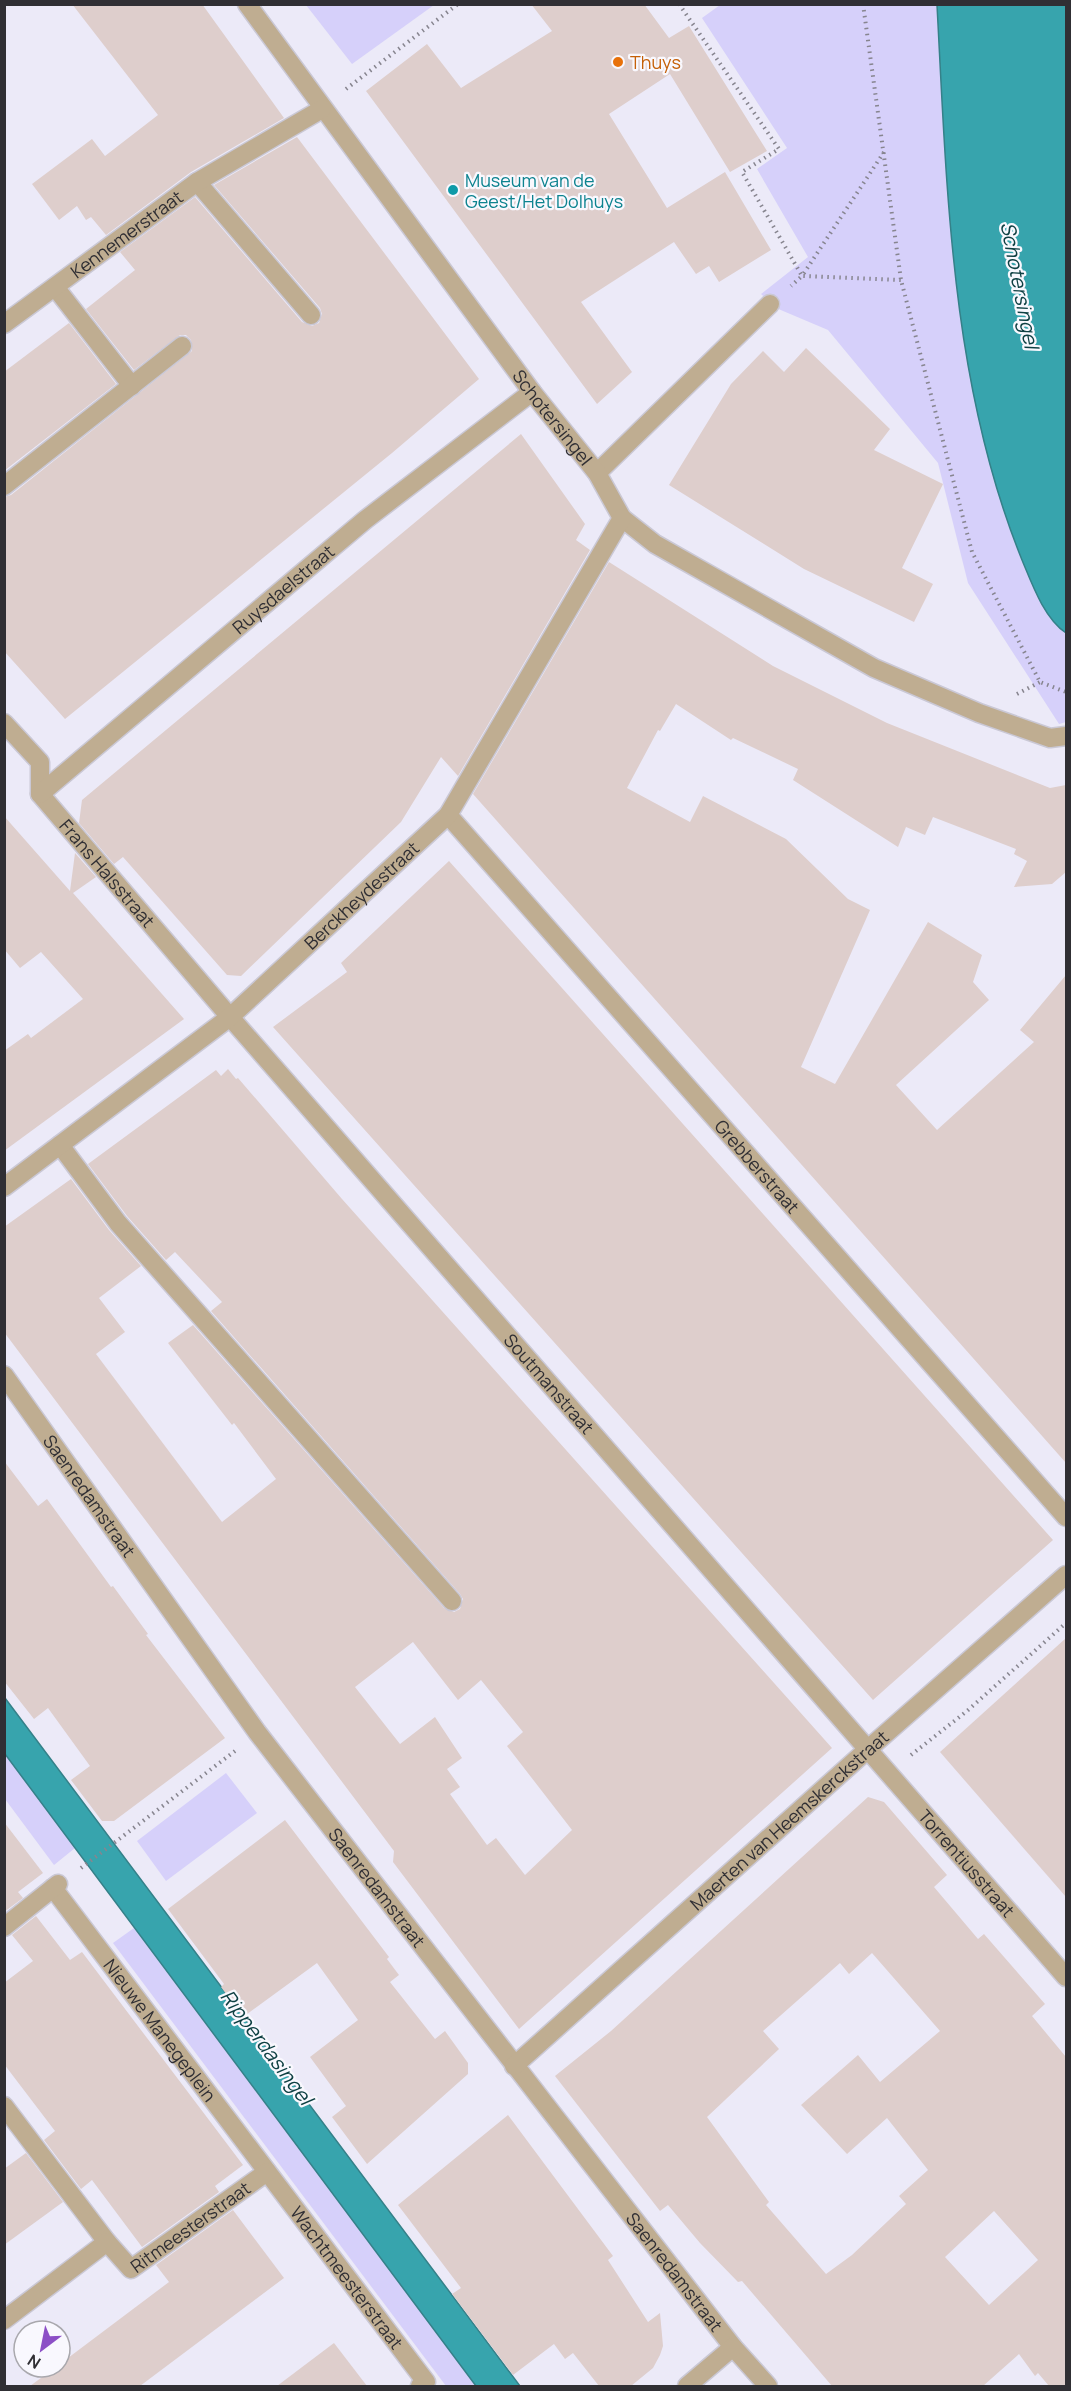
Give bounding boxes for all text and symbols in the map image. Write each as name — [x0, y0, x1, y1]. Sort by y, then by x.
place label: Thuys — [630, 50, 681, 74]
marker: Thuys — [611, 55, 625, 69]
place label: Museum van de Geest/Het Dolhuys — [465, 168, 623, 213]
marker: Museum van de Geest/Het Dolhuys — [446, 183, 460, 197]
street label: Kennemerstraat — [65, 185, 187, 283]
water label: Schotersingel — [994, 219, 1046, 353]
street label: Schotersingel — [507, 365, 598, 470]
street label: Ruysdaelstraat — [227, 539, 339, 639]
street label: Frans Halsstraat — [54, 814, 160, 932]
street label: Berckheydestraat — [299, 836, 424, 954]
street label: Grebberstraat — [709, 1114, 805, 1218]
street label: Soutmanstraat — [499, 1328, 599, 1439]
street label: Saenredamstraat — [38, 1430, 141, 1562]
street label: Maerten van Heemskerckstraat — [685, 1725, 893, 1915]
street label: Torrentiusstraat — [913, 1804, 1020, 1922]
street label: Saenredamstraat — [323, 1823, 431, 1952]
street label: Nieuwe Manegeplein — [99, 1954, 222, 2106]
water label: Ripperdasingel — [215, 1984, 321, 2112]
street label: Ritmeesterstraat — [125, 2176, 255, 2278]
street label: Wachtmeesterstraat — [285, 2201, 409, 2354]
street label: Saenredamstraat — [621, 2207, 729, 2336]
north arrow — [12, 2319, 72, 2379]
text: N — [23, 2349, 45, 2374]

